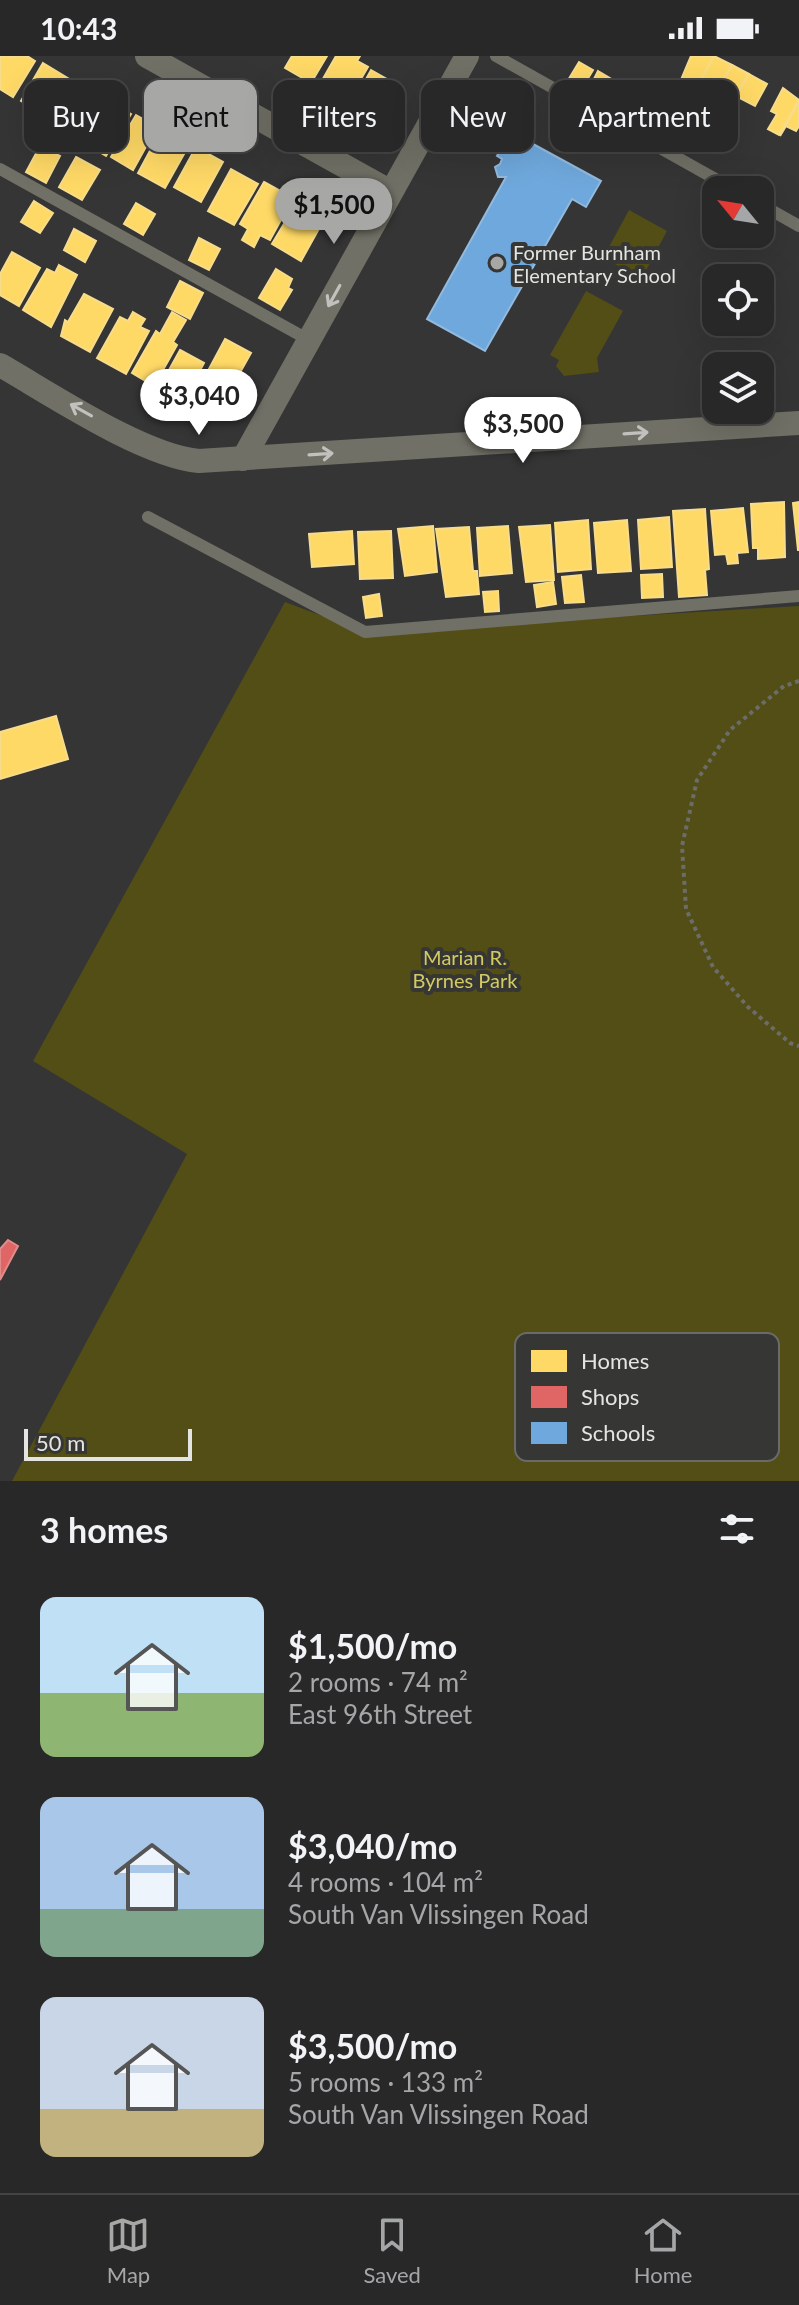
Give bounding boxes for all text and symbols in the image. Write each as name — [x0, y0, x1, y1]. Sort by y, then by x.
text: 10:43 — [40, 10, 117, 46]
chip: Buy — [24, 80, 128, 152]
chip: Rent — [144, 80, 257, 152]
chip: Filters — [273, 80, 405, 152]
chip: New — [421, 80, 534, 152]
chip: Apartment — [550, 80, 738, 152]
north arrow — [702, 176, 774, 248]
map controls — [702, 176, 774, 424]
pin: $1,500 — [269, 178, 399, 246]
text: $1,500 — [293, 188, 375, 220]
place label: Former Burnham Elementary School — [513, 240, 676, 287]
marker: Former Burnham Elementary School — [488, 254, 506, 272]
button: locate — [702, 264, 774, 336]
one-way arrow — [326, 283, 341, 307]
button: layers — [702, 352, 774, 424]
pin: $3,040 — [134, 369, 264, 437]
text: $3,040 — [158, 379, 240, 411]
pin: $3,500 — [458, 397, 588, 465]
one-way arrow — [70, 402, 93, 418]
text: $3,500 — [482, 407, 564, 439]
one-way arrow — [622, 425, 649, 440]
one-way arrow — [307, 446, 334, 461]
park label: Marian R. Byrnes Park — [413, 945, 518, 992]
legend — [515, 1333, 779, 1461]
text: Homes — [581, 1347, 649, 1374]
text: Shops — [581, 1383, 639, 1410]
text: Schools — [581, 1419, 655, 1446]
scale bar — [24, 1425, 192, 1461]
text: 50 m — [36, 1429, 85, 1456]
icon: filters — [715, 1507, 759, 1551]
text: 3 homes — [40, 1509, 168, 1550]
text: $1,500/mo — [288, 1625, 457, 1666]
icon: home — [104, 1629, 200, 1725]
text: 2 rooms · 74 m² — [288, 1666, 468, 1698]
text: East 96th Street — [288, 1698, 472, 1730]
text: $3,040/mo — [288, 1825, 457, 1866]
icon: home — [104, 1829, 200, 1925]
text: 4 rooms · 104 m² — [288, 1866, 483, 1898]
text: South Van Vlissingen Road — [288, 1898, 589, 1930]
text: $3,500/mo — [288, 2025, 457, 2066]
icon: home — [104, 2029, 200, 2125]
text: 5 rooms · 133 m² — [288, 2066, 483, 2098]
text: South Van Vlissingen Road — [288, 2098, 589, 2130]
tab: Map — [106, 2213, 150, 2288]
tab: Saved — [363, 2213, 421, 2288]
tab: Home — [634, 2213, 692, 2288]

